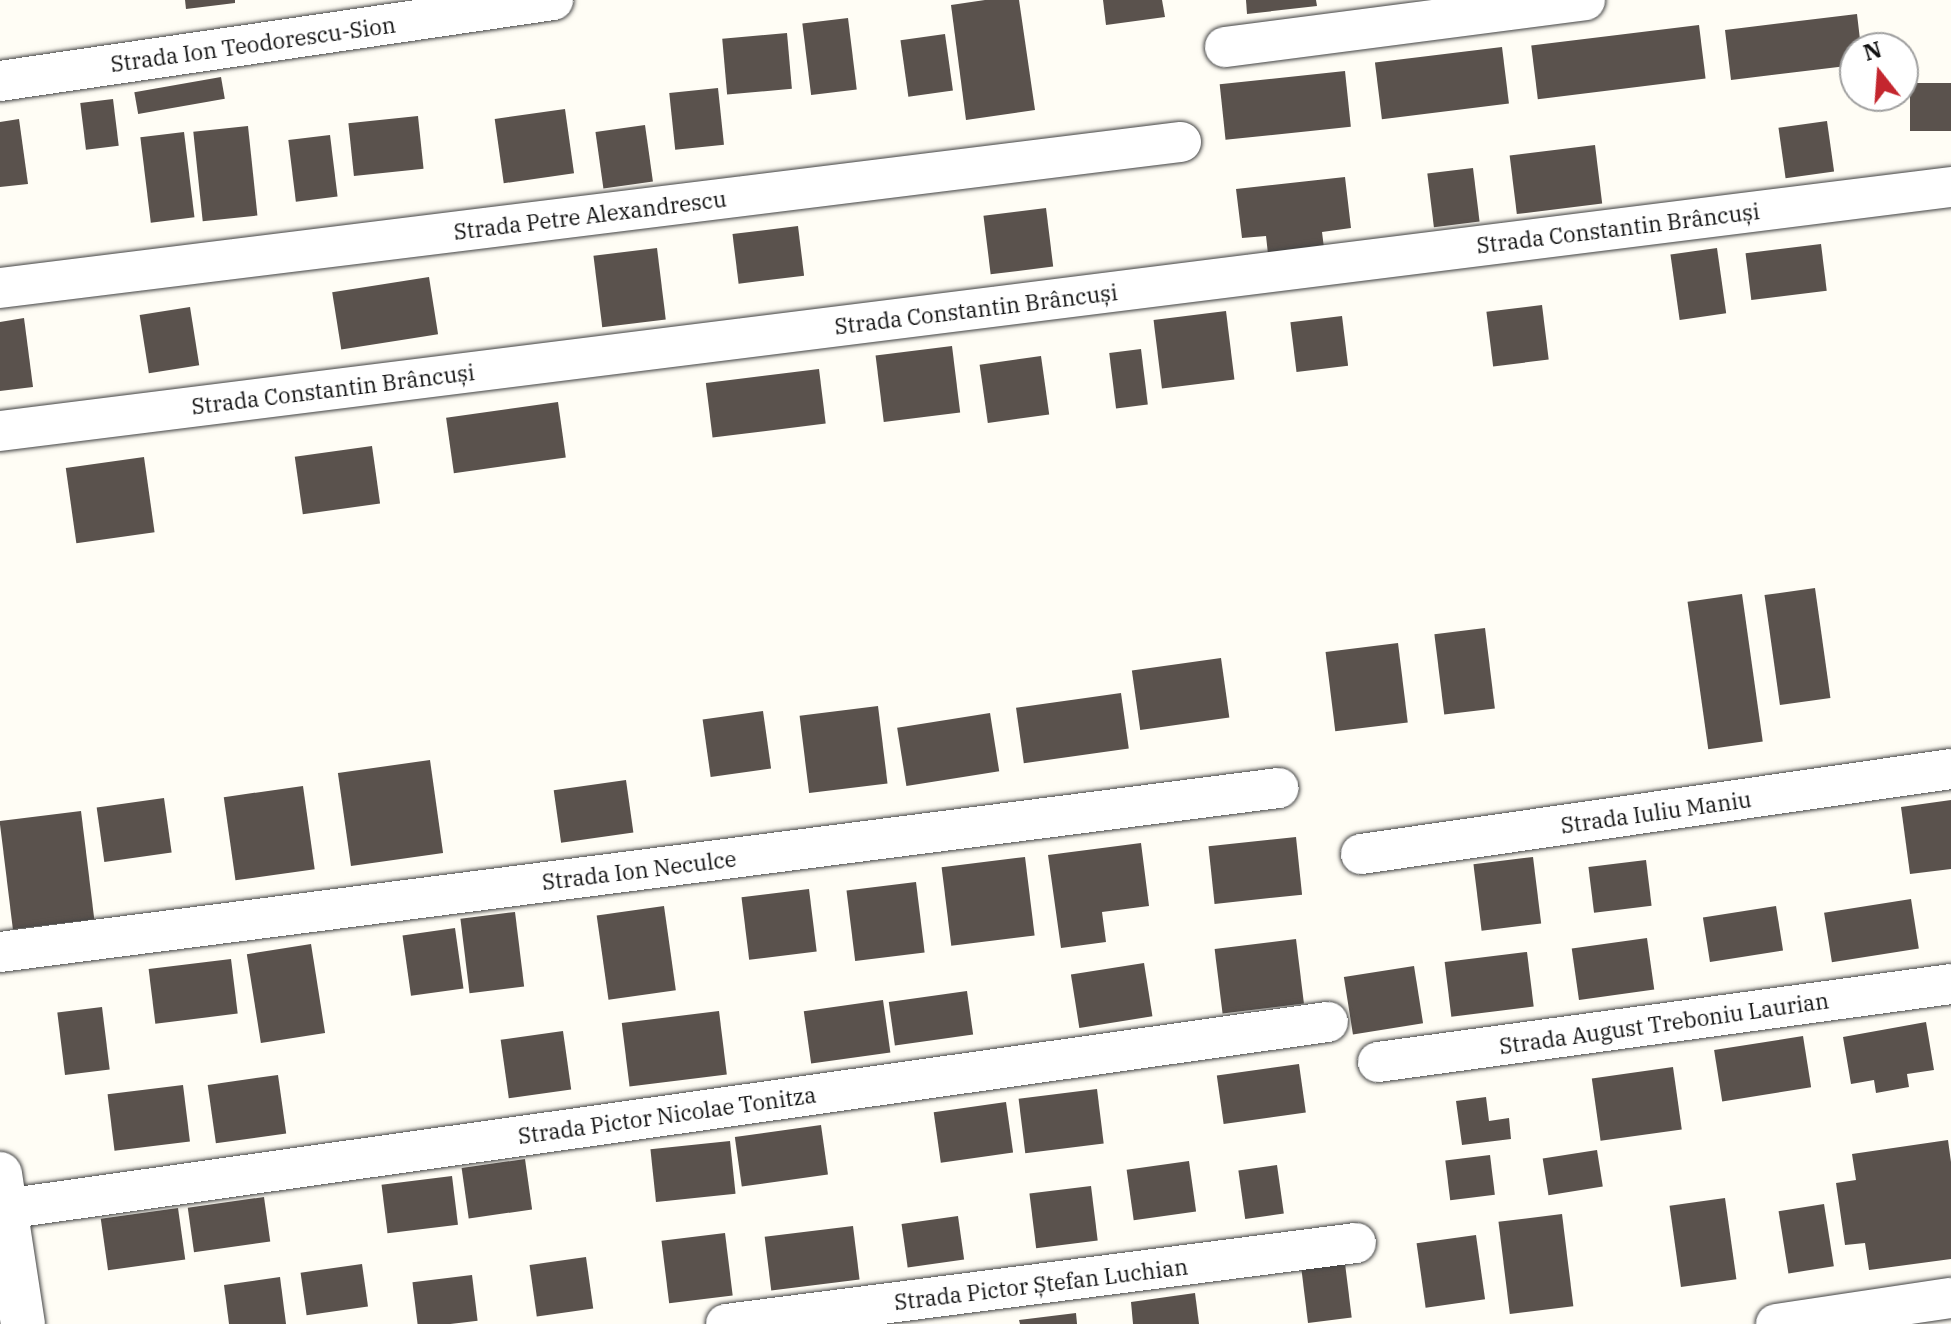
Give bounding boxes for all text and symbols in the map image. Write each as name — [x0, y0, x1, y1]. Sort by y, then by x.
street label: Strada Ion Teodorescu-Sion — [109, 11, 397, 77]
north arrow — [1839, 32, 1919, 112]
text: N — [1860, 34, 1885, 67]
street label: Strada Petre Alexandrescu — [452, 185, 728, 245]
street label: Strada Constantin Brâncuși — [1475, 198, 1761, 258]
street label: Strada Constantin Brâncuși — [833, 279, 1119, 339]
street label: Strada Constantin Brâncuși — [190, 359, 476, 419]
street label: Strada Iuliu Maniu — [1559, 786, 1753, 838]
street label: Strada Ion Neculce — [540, 845, 738, 895]
street label: Strada August Treboniu Laurian — [1497, 987, 1831, 1059]
street label: Strada Pictor Nicolae Tonitza — [516, 1081, 818, 1149]
street label: Strada Pictor Ștefan Luchian — [893, 1253, 1189, 1315]

